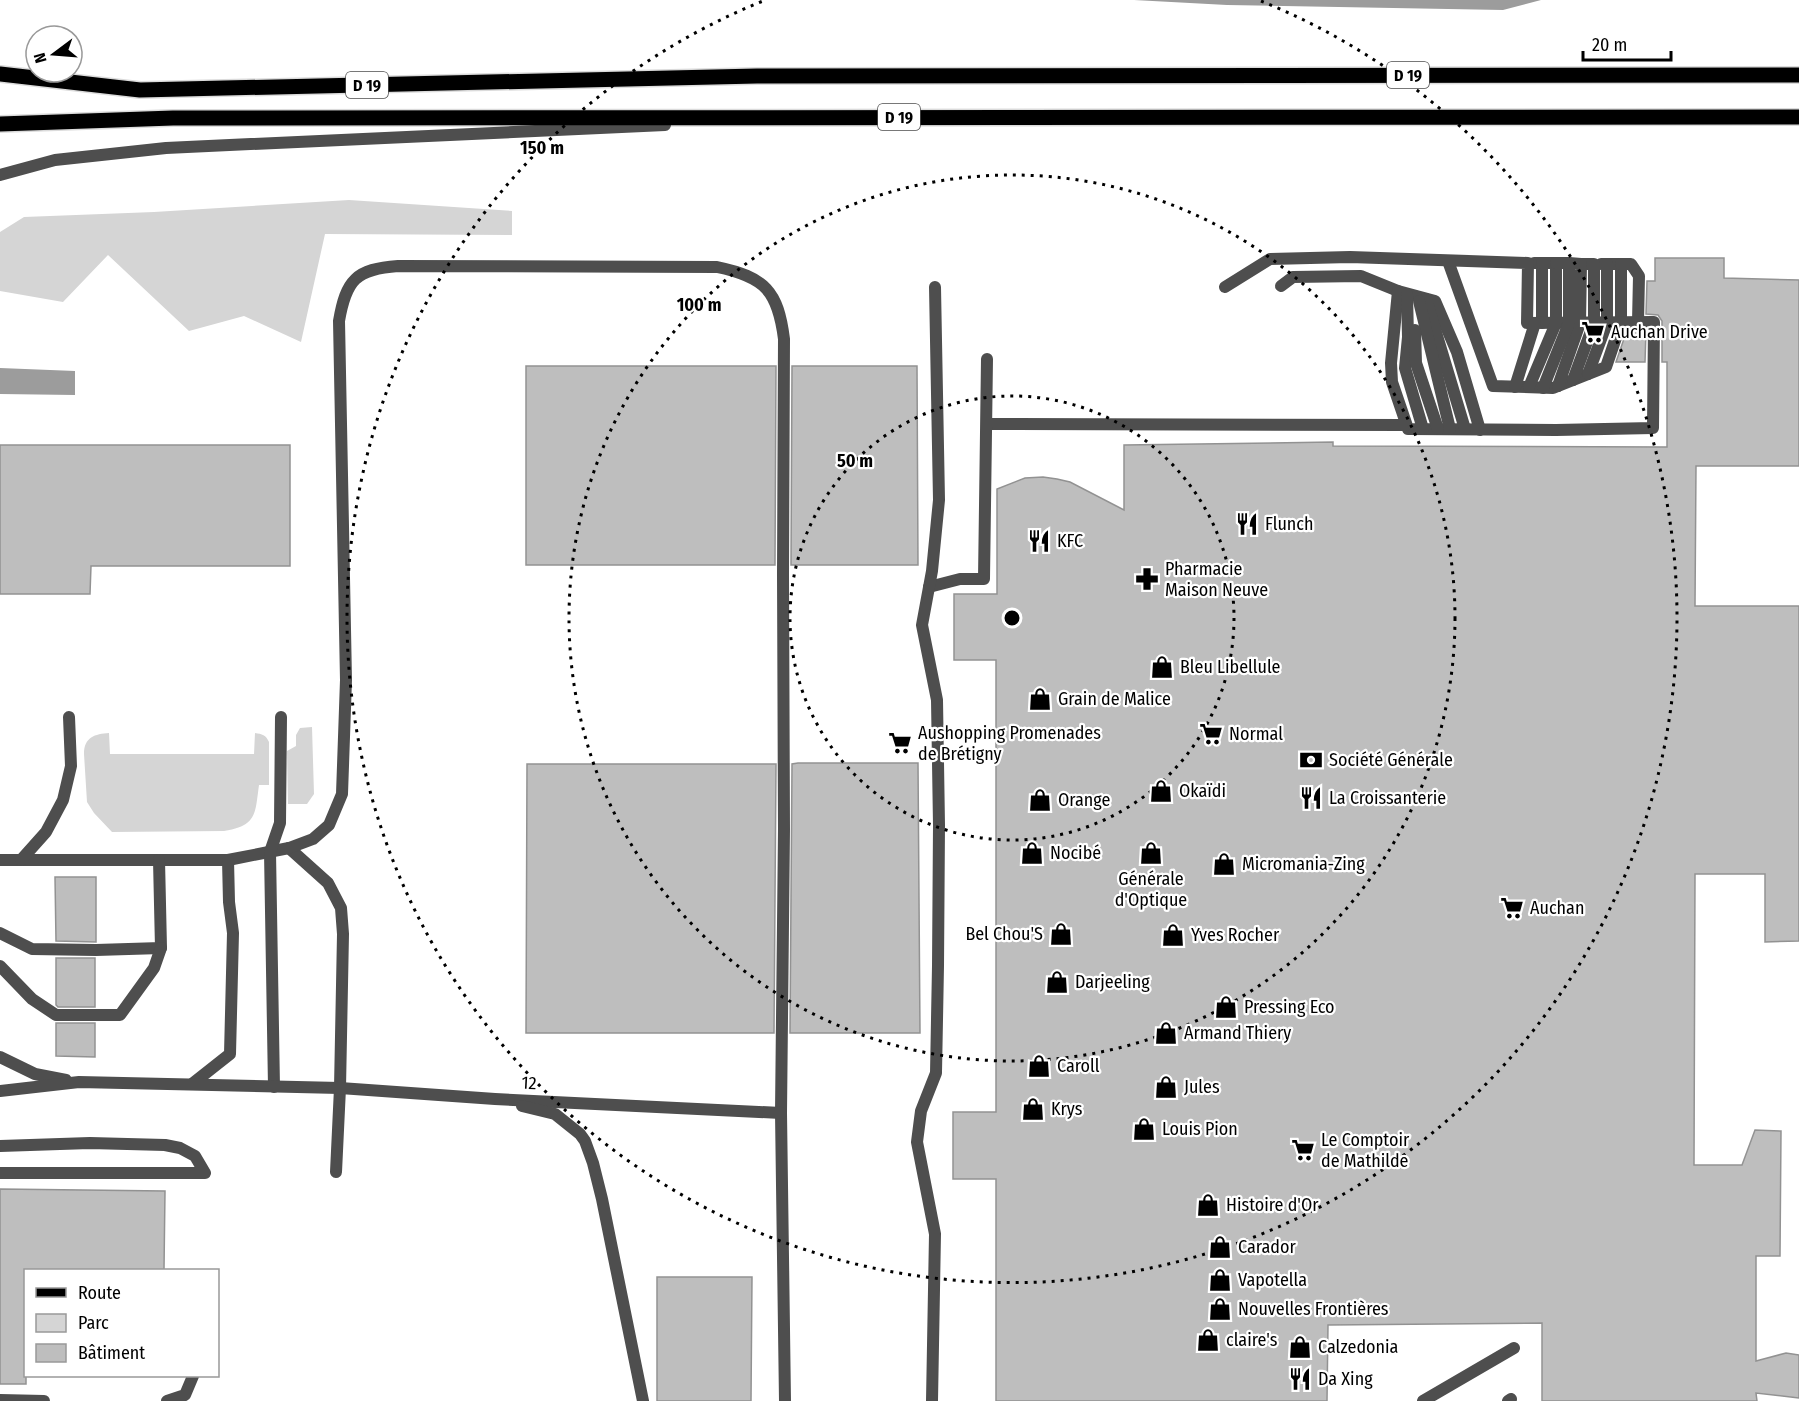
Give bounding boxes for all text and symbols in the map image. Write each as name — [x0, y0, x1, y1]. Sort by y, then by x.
north arrow — [24, 24, 84, 84]
scale bar — [1583, 24, 1672, 62]
text: 20 m — [1592, 34, 1627, 56]
text: N — [30, 51, 51, 65]
road number: D 19 — [1387, 62, 1429, 88]
road number: D 19 — [346, 72, 388, 98]
road number: D 19 — [878, 104, 920, 130]
text: 150 m — [520, 137, 564, 159]
text: 100 m — [677, 294, 721, 316]
supermarket icon: Auchan Drive — [1580, 319, 1606, 345]
place label: Auchan Drive — [1611, 321, 1708, 343]
text: 50 m — [837, 450, 873, 472]
restaurant icon: Flunch — [1234, 511, 1260, 537]
place label: Flunch — [1265, 513, 1314, 535]
restaurant icon: KFC — [1026, 528, 1052, 554]
place label: KFC — [1057, 530, 1083, 552]
place label: Pharmacie Maison Neuve — [1165, 558, 1268, 601]
pharmacy icon: Pharmacie Maison Neuve — [1134, 566, 1160, 592]
centre of rings — [1002, 608, 1022, 628]
shop icon: Bleu Libellule — [1149, 654, 1175, 680]
place label: Bleu Libellule — [1180, 656, 1281, 678]
shop icon: Grain de Malice — [1027, 686, 1053, 712]
place label: Grain de Malice — [1058, 688, 1171, 710]
supermarket icon: Normal — [1198, 721, 1224, 747]
place label: Aushopping Promenades de Brétigny — [918, 722, 1101, 765]
place label: Normal — [1229, 723, 1283, 745]
supermarket icon: Aushopping Promenades de Brétigny — [887, 730, 913, 756]
bank icon: Société Générale — [1298, 747, 1324, 773]
place label: Société Générale — [1329, 749, 1453, 771]
shop icon: Okaïdi — [1148, 778, 1174, 804]
place label: Okaïdi — [1179, 780, 1226, 802]
restaurant icon: La Croissanterie — [1298, 785, 1324, 811]
shop icon: Orange — [1027, 787, 1053, 813]
place label: La Croissanterie — [1329, 787, 1446, 809]
place label: Orange — [1058, 789, 1111, 811]
shop icon: Nocibé — [1019, 840, 1045, 866]
shop icon: Générale d'Optique — [1138, 840, 1164, 866]
place label: Nocibé — [1050, 842, 1101, 864]
shop icon: Micromania-Zing — [1211, 851, 1237, 877]
place label: Micromania-Zing — [1242, 853, 1365, 875]
place label: Générale d'Optique — [1115, 868, 1187, 911]
supermarket icon: Auchan — [1499, 895, 1525, 921]
place label: Auchan — [1530, 897, 1584, 919]
shop icon: Bel Chou'S — [1048, 921, 1074, 947]
shop icon: Yves Rocher — [1160, 922, 1186, 948]
place label: Bel Chou'S — [965, 923, 1043, 945]
place label: Yves Rocher — [1191, 924, 1280, 946]
shop icon: Darjeeling — [1044, 969, 1070, 995]
place label: Darjeeling — [1075, 971, 1150, 993]
shop icon: Pressing Eco — [1213, 994, 1239, 1020]
place label: Pressing Eco — [1244, 996, 1335, 1018]
shop icon: Armand Thiery — [1153, 1020, 1179, 1046]
place label: Armand Thiery — [1184, 1022, 1291, 1044]
shop icon: Caroll — [1026, 1053, 1052, 1079]
place label: Caroll — [1057, 1055, 1100, 1077]
street label: 12 — [521, 1072, 537, 1094]
shop icon: Jules — [1153, 1074, 1179, 1100]
place label: Jules — [1184, 1076, 1220, 1098]
shop icon: Krys — [1020, 1096, 1046, 1122]
place label: Krys — [1051, 1098, 1083, 1120]
shop icon: Louis Pion — [1131, 1116, 1157, 1142]
place label: Louis Pion — [1162, 1118, 1238, 1140]
place label: Le Comptoir de Mathilde — [1321, 1129, 1410, 1172]
supermarket icon: Le Comptoir de Mathilde — [1290, 1137, 1316, 1163]
shop icon: Histoire d'Or — [1195, 1192, 1221, 1218]
place label: Histoire d'Or — [1226, 1194, 1319, 1216]
shop icon: Carador — [1207, 1234, 1233, 1260]
place label: Carador — [1238, 1236, 1296, 1258]
shop icon: Vapotella — [1207, 1267, 1233, 1293]
legend — [24, 1269, 219, 1377]
place label: Vapotella — [1238, 1269, 1307, 1291]
text: Route — [78, 1282, 121, 1304]
shop icon: Nouvelles Frontières — [1207, 1296, 1233, 1322]
place label: Nouvelles Frontières — [1238, 1298, 1389, 1320]
text: Parc — [78, 1312, 109, 1334]
shop icon: claire's — [1195, 1327, 1221, 1353]
place label: claire's — [1226, 1329, 1278, 1351]
shop icon: Calzedonia — [1287, 1334, 1313, 1360]
place label: Calzedonia — [1318, 1336, 1399, 1358]
text: Bâtiment — [78, 1342, 145, 1364]
restaurant icon: Da Xing — [1287, 1366, 1313, 1392]
place label: Da Xing — [1318, 1368, 1373, 1390]

